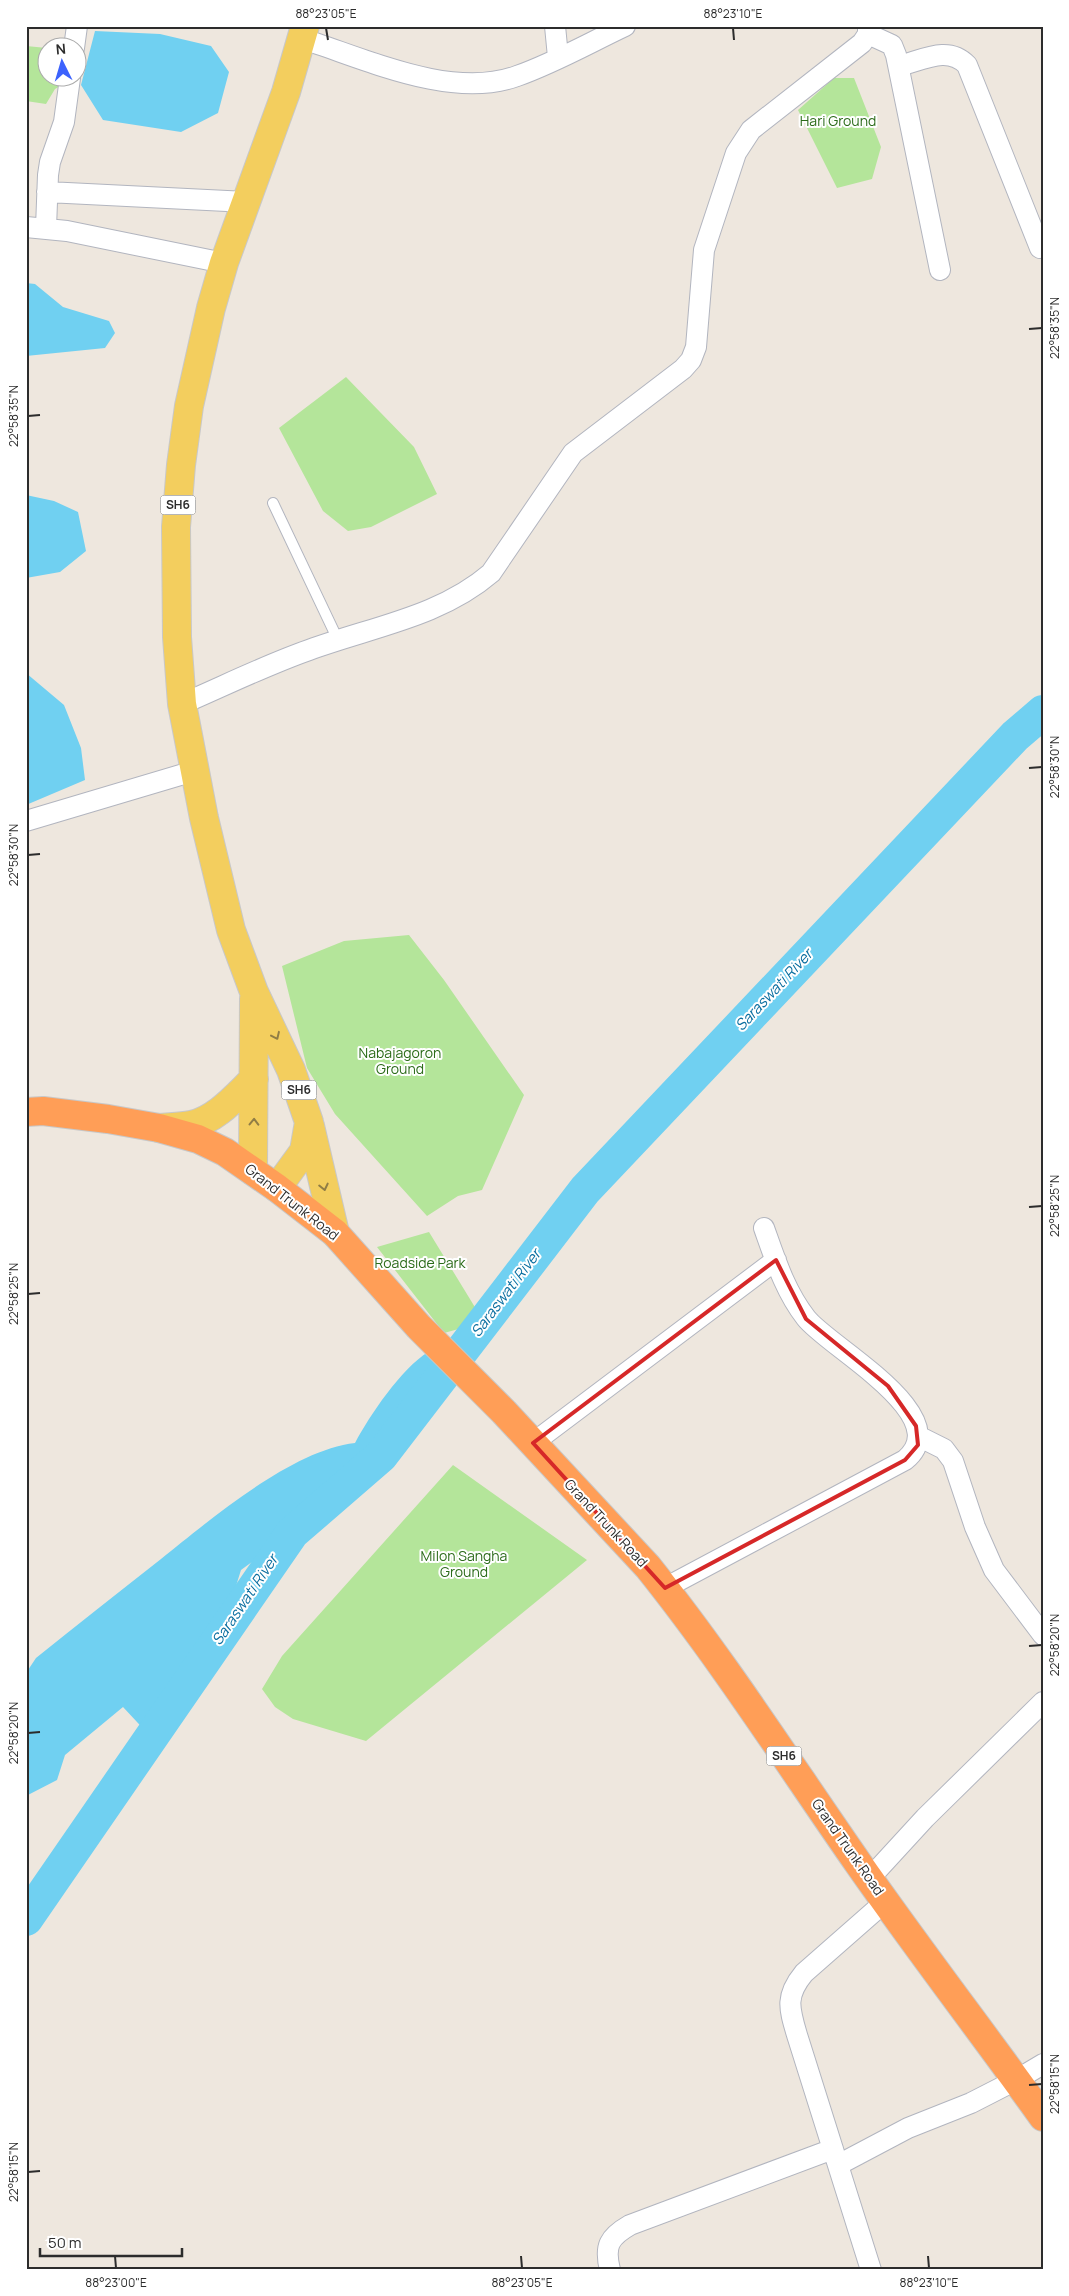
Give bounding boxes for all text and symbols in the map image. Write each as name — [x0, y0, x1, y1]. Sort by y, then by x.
text: 88°23'05"E — [295, 5, 357, 22]
text: 88°23'10"E — [704, 5, 763, 22]
north arrow — [38, 38, 88, 88]
text: N — [55, 39, 67, 58]
park label: Hari Ground — [800, 111, 876, 130]
text: 22°58'35"N — [1046, 297, 1063, 359]
text: 22°58'35"N — [5, 385, 22, 447]
road number: SH6 — [160, 496, 196, 514]
text: 22°58'30"N — [1046, 736, 1063, 798]
text: 22°58'30"N — [5, 824, 22, 886]
water label: Saraswati River — [730, 942, 819, 1035]
one-way arrow — [269, 1031, 280, 1040]
park label: Nabajagoron Ground — [359, 1043, 441, 1078]
road number: SH6 — [282, 1080, 316, 1100]
one-way arrow — [249, 1118, 259, 1126]
street label: Grand Trunk Road — [242, 1159, 343, 1244]
text: 22°58'25"N — [1046, 1175, 1063, 1237]
one-way arrow — [318, 1182, 329, 1191]
water label: Saraswati River — [466, 1242, 547, 1341]
park label: Roadside Park — [375, 1253, 467, 1272]
text: 22°58'25"N — [5, 1263, 22, 1325]
street label: Grand Trunk Road — [561, 1474, 652, 1571]
park label: Milon Sangha Ground — [421, 1546, 507, 1581]
water label: Saraswati River — [207, 1548, 284, 1649]
text: 22°58'20"N — [1046, 1614, 1063, 1676]
text: 22°58'20"N — [5, 1702, 22, 1764]
road number: SH6 — [766, 1746, 802, 1765]
street label: Grand Trunk Road — [808, 1795, 889, 1899]
text: 22°58'15"N — [1046, 2054, 1063, 2114]
text: 22°58'15"N — [5, 2142, 22, 2202]
scale bar — [40, 2226, 182, 2258]
text: 50 m — [48, 2232, 82, 2253]
text: 88°23'00"E — [85, 2274, 147, 2291]
text: 88°23'05"E — [491, 2274, 553, 2291]
text: 88°23'10"E — [900, 2274, 959, 2291]

